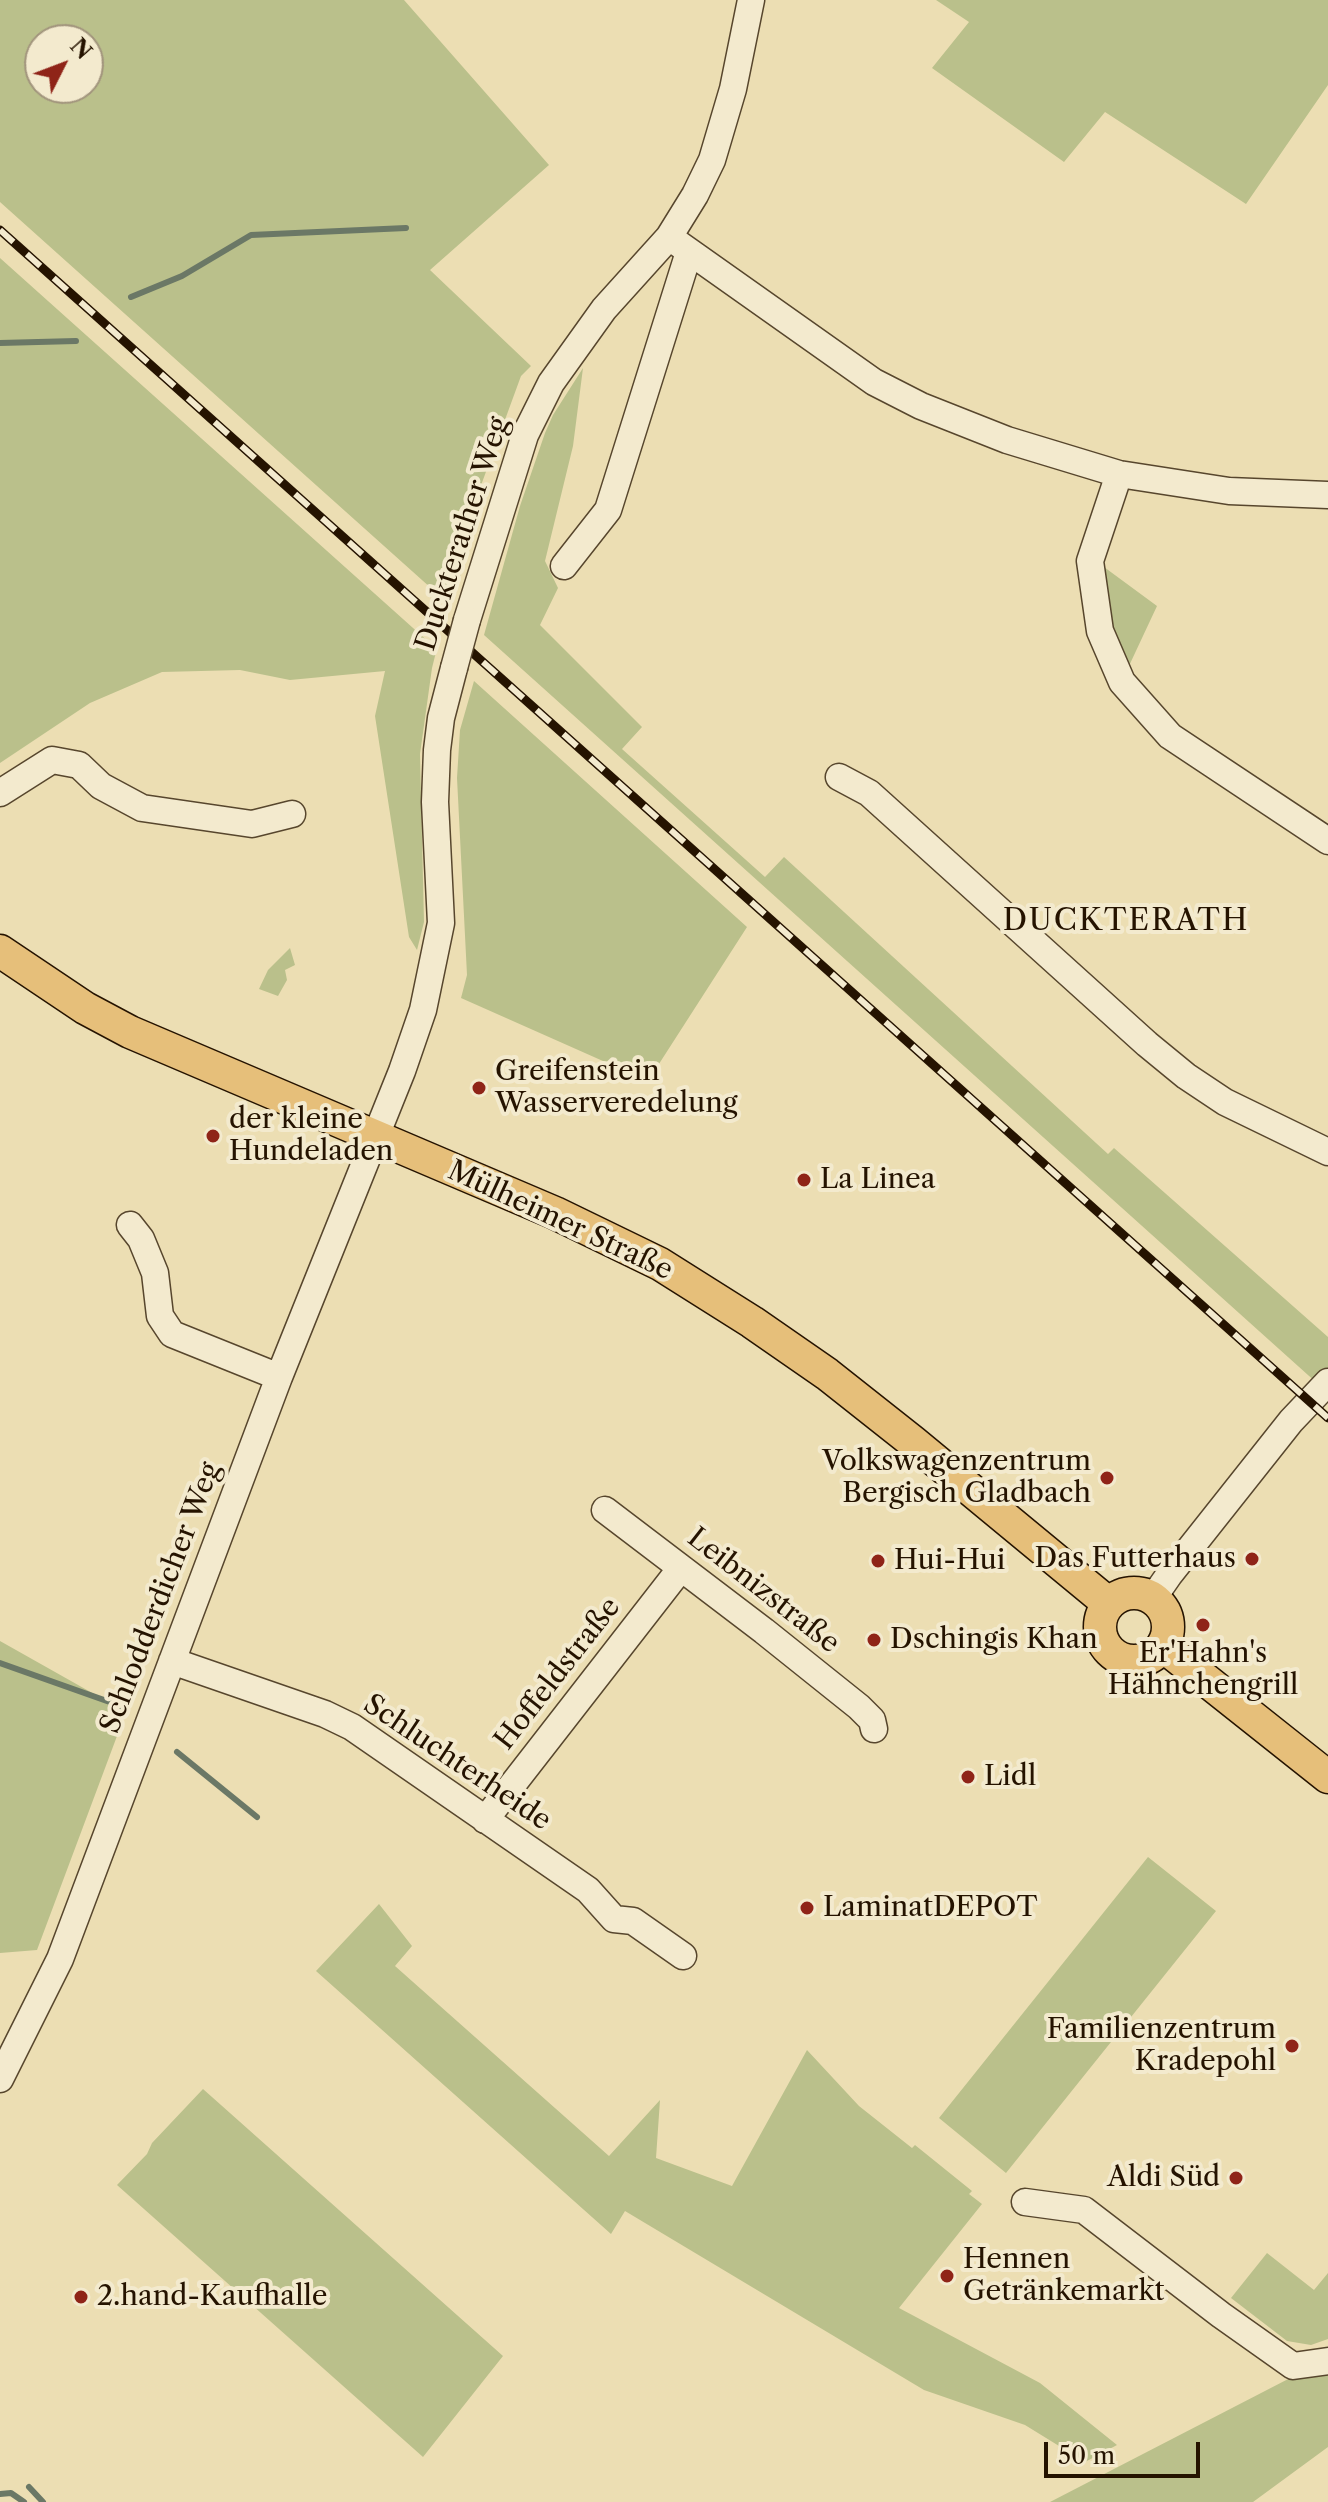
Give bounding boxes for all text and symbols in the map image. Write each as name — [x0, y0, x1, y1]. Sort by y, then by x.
north arrow — [24, 24, 104, 104]
text: N — [64, 33, 97, 65]
street label: Duckterather Weg — [409, 413, 517, 655]
district label: DUCKTERATH — [1003, 903, 1249, 939]
place label: Greifenstein Wasserveredelung — [495, 1055, 738, 1121]
marker: Greifenstein Wasserveredelung — [470, 1079, 488, 1097]
place label: der kleine Hundeladen — [229, 1103, 393, 1169]
marker: der kleine Hundeladen — [204, 1127, 222, 1145]
street label: Mülheimer Straße — [442, 1154, 678, 1288]
place label: La Linea — [820, 1163, 935, 1197]
marker: La Linea — [795, 1171, 813, 1189]
place label: Volkswagenzentrum Bergisch Gladbach — [822, 1445, 1091, 1511]
street label: Schlodderdicher Weg — [94, 1458, 228, 1738]
marker: Volkswagenzentrum Bergisch Gladbach — [1098, 1469, 1116, 1487]
street label: Leibnizstraße — [680, 1521, 846, 1661]
place label: Das Futterhaus — [1035, 1542, 1236, 1576]
place label: Hui-Hui — [894, 1544, 1005, 1578]
marker: Das Futterhaus — [1243, 1550, 1261, 1568]
marker: Hui-Hui — [869, 1552, 887, 1570]
street label: Hoffeldstraße — [488, 1591, 628, 1757]
marker: Er'Hahn's Hähnchengrill — [1194, 1616, 1212, 1634]
place label: Dschingis Khan — [890, 1623, 1098, 1657]
marker: Dschingis Khan — [865, 1631, 883, 1649]
place label: Er'Hahn's Hähnchengrill — [1108, 1637, 1298, 1703]
street label: Schluchterheide — [357, 1688, 557, 1838]
place label: Lidl — [984, 1760, 1036, 1794]
marker: Lidl — [959, 1768, 977, 1786]
place label: LaminatDEPOT — [823, 1891, 1037, 1925]
marker: LaminatDEPOT — [798, 1899, 816, 1917]
place label: Familienzentrum Kradepohl — [1047, 2013, 1276, 2079]
marker: Familienzentrum Kradepohl — [1283, 2037, 1301, 2055]
place label: Aldi Süd — [1107, 2161, 1220, 2195]
marker: Aldi Süd — [1227, 2169, 1245, 2187]
place label: Hennen Getränkemarkt — [963, 2243, 1164, 2309]
marker: Hennen Getränkemarkt — [938, 2267, 956, 2285]
place label: 2.hand-Kaufhalle — [97, 2280, 327, 2314]
marker: 2.hand-Kaufhalle — [72, 2288, 90, 2306]
scale bar — [1048, 2426, 1204, 2476]
text: 50 m — [1058, 2441, 1115, 2470]

